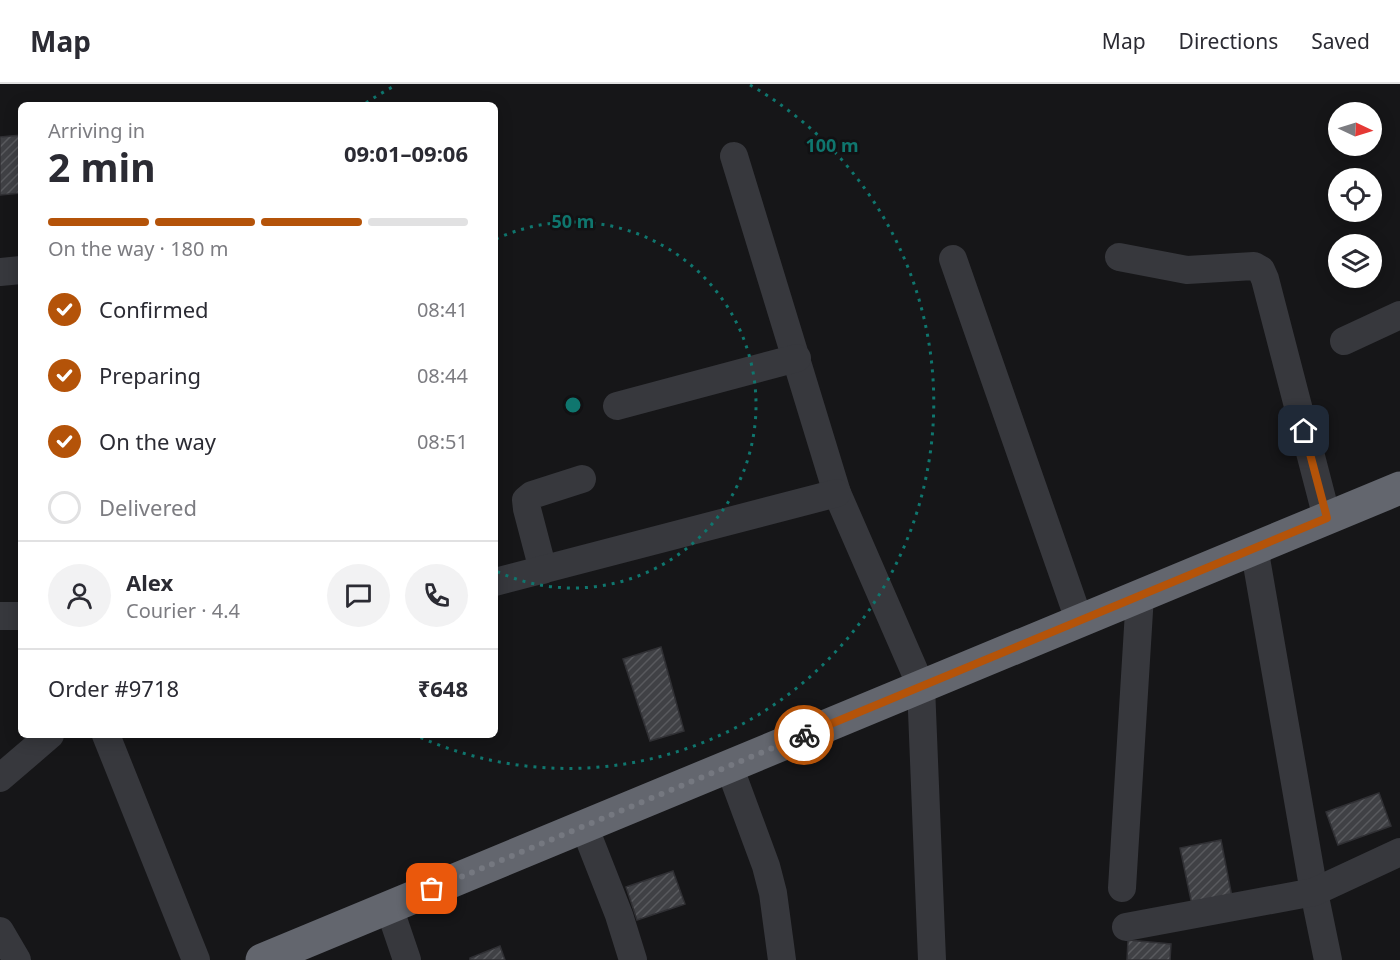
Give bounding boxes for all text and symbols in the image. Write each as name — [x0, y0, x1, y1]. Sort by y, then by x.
text: Map — [30, 22, 91, 60]
text: Map — [1102, 27, 1146, 55]
text: Directions — [1179, 27, 1278, 55]
text: Saved — [1311, 27, 1370, 55]
north arrow — [1328, 102, 1382, 156]
map controls — [1328, 102, 1382, 288]
text: Arriving in — [48, 117, 145, 144]
text: 100 m — [805, 133, 859, 157]
text: 09:01–09:06 — [344, 138, 468, 168]
text: 2 min — [48, 140, 155, 193]
button: locate — [1328, 168, 1382, 222]
text: 50 m — [552, 209, 594, 233]
button: layers — [1328, 234, 1382, 288]
text: On the way · 180 m — [48, 235, 228, 262]
icon: check — [48, 293, 81, 326]
text: Confirmed — [99, 294, 209, 324]
text: 08:41 — [417, 296, 468, 323]
icon: check — [48, 359, 81, 392]
text: Preparing — [99, 360, 201, 390]
text: 08:44 — [417, 362, 468, 389]
centre of rings — [563, 395, 583, 415]
pin — [1278, 405, 1329, 456]
icon: home — [1287, 414, 1320, 447]
icon: check — [48, 425, 81, 458]
text: On the way — [99, 426, 216, 456]
text: 08:51 — [417, 428, 468, 455]
text: Delivered — [99, 492, 197, 522]
button: person — [48, 564, 111, 627]
button: chat — [327, 564, 390, 627]
button: phone — [405, 564, 468, 627]
text: Alex — [126, 567, 173, 597]
text: Courier · 4.4 — [126, 597, 240, 624]
text: Order #9718 — [48, 673, 179, 703]
text: ₹648 — [418, 673, 468, 703]
courier — [774, 705, 834, 765]
icon: bike — [788, 719, 821, 752]
pin — [406, 863, 457, 914]
icon: bag — [415, 872, 448, 905]

